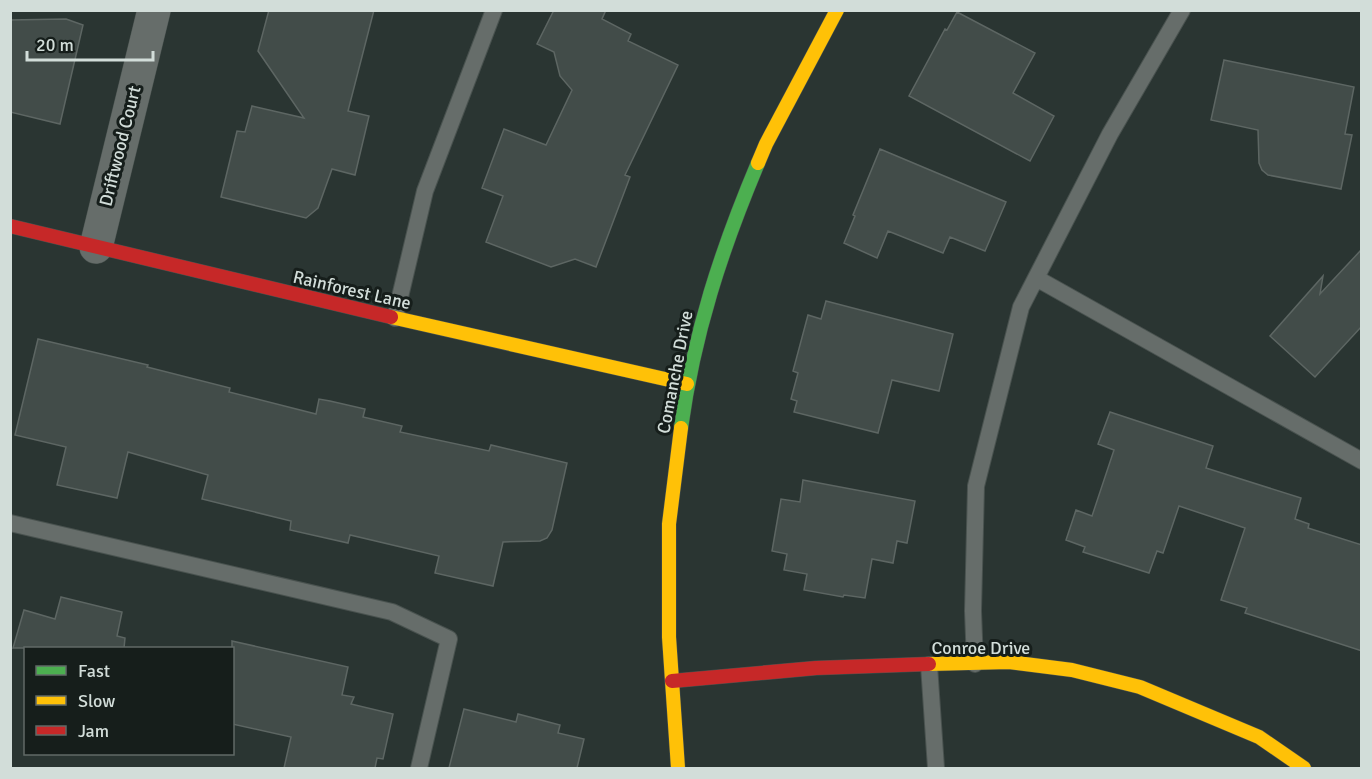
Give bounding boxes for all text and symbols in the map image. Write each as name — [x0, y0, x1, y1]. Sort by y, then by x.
scale bar — [27, 24, 153, 62]
text: 20 m — [36, 34, 74, 56]
street label: Driftwood Court — [94, 83, 146, 209]
street label: Rainforest Lane — [291, 266, 413, 314]
street label: Comanche Drive — [652, 309, 698, 435]
street label: Conroe Drive — [932, 637, 1030, 659]
legend — [24, 647, 234, 755]
text: Fast — [78, 660, 110, 682]
text: Slow — [78, 690, 115, 712]
text: Jam — [78, 720, 109, 742]

